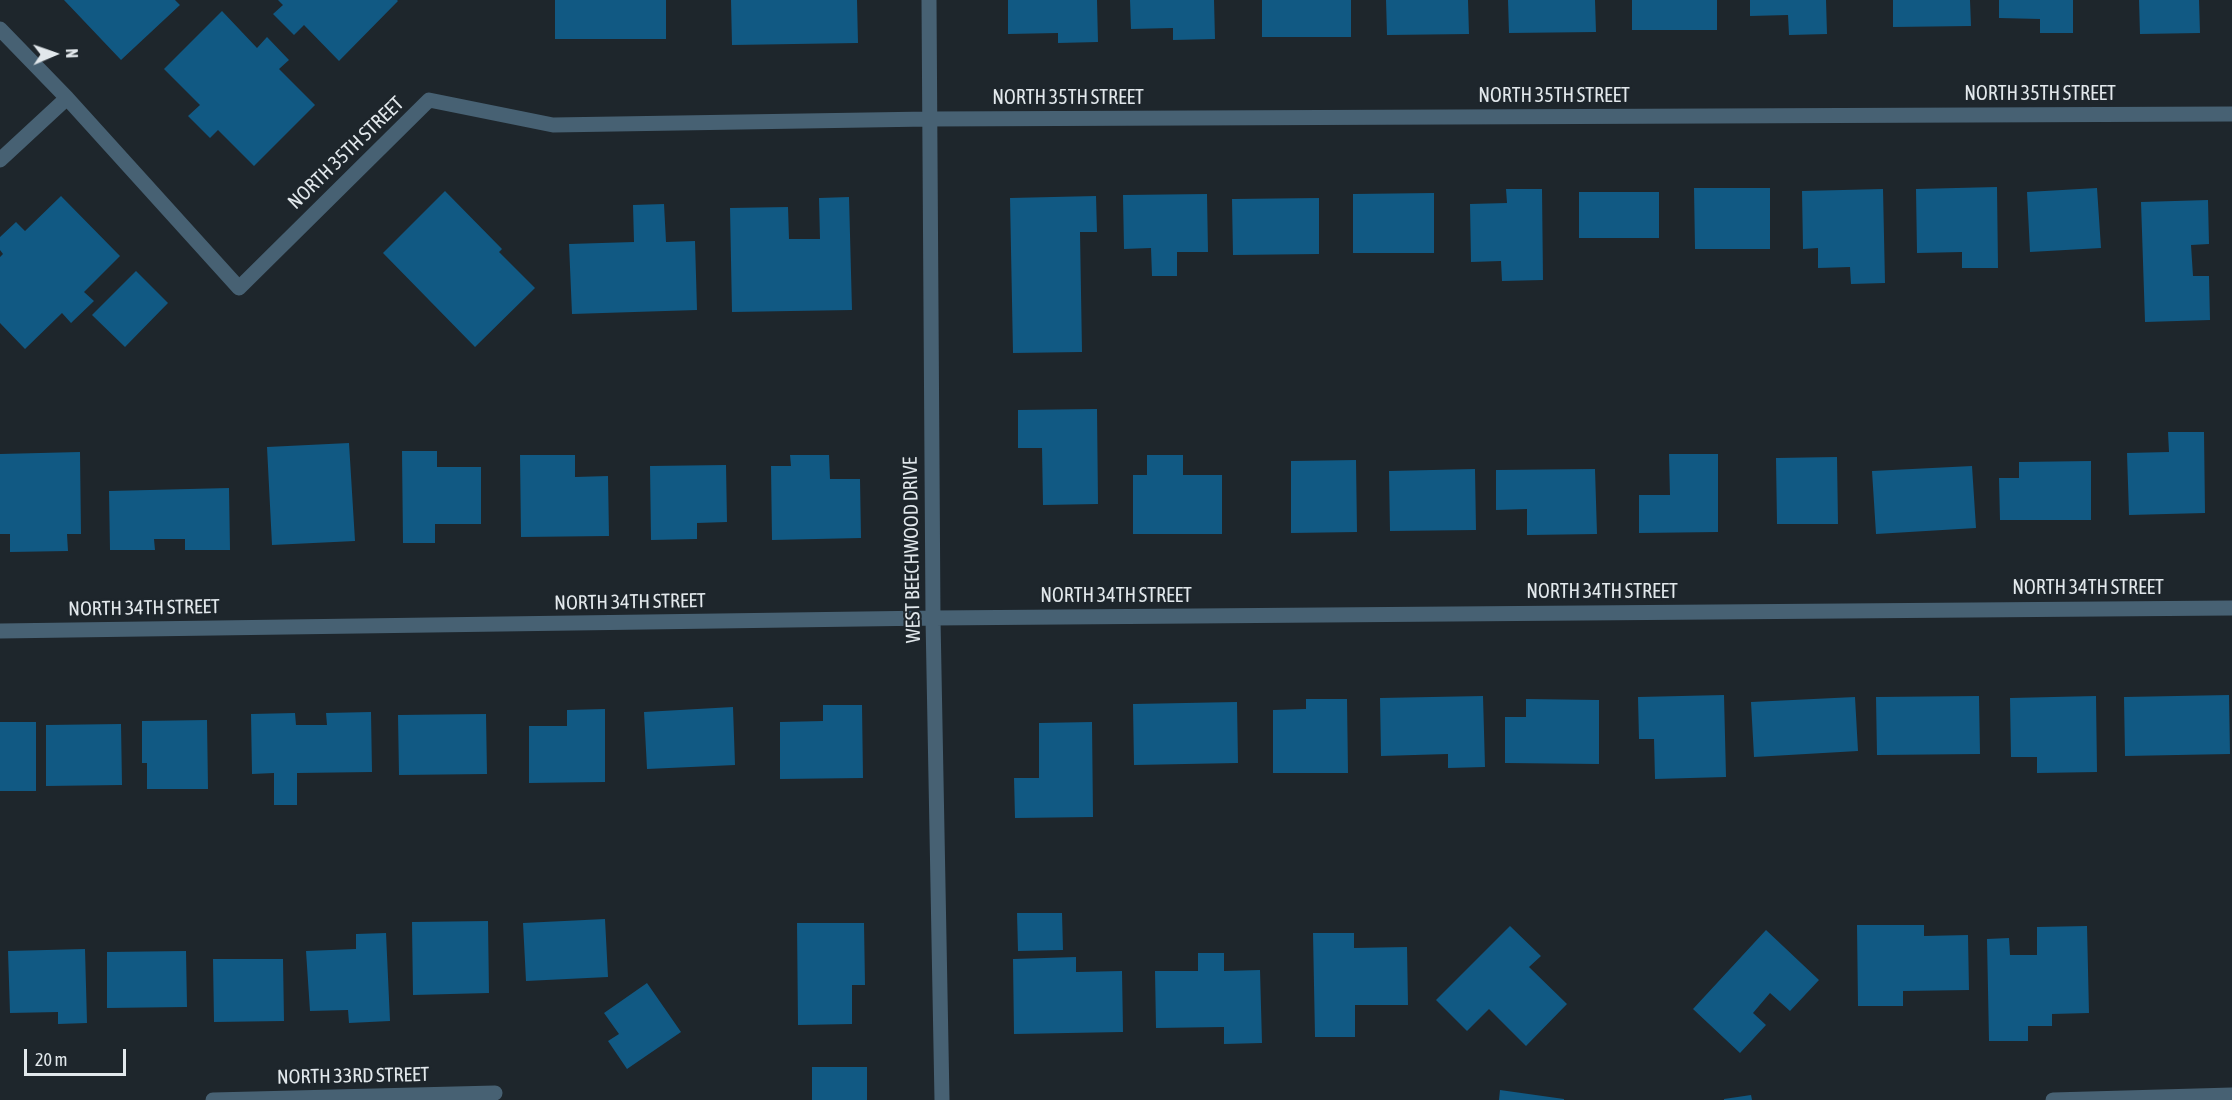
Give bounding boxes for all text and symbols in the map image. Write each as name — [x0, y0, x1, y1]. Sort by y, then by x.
north arrow — [24, 24, 84, 84]
text: N — [63, 48, 81, 58]
street label: NORTH 35TH STREET — [1964, 82, 2116, 106]
street label: NORTH 35TH STREET — [1478, 84, 1630, 108]
street label: NORTH 35TH STREET — [992, 86, 1144, 110]
street label: NORTH 35TH STREET — [283, 92, 409, 214]
street label: WEST BEECHWOOD DRIVE — [898, 457, 926, 643]
street label: NORTH 34TH STREET — [2012, 576, 2164, 600]
street label: NORTH 34TH STREET — [1526, 580, 1678, 604]
street label: NORTH 34TH STREET — [1040, 584, 1192, 608]
street label: NORTH 34TH STREET — [554, 589, 706, 615]
street label: NORTH 34TH STREET — [68, 595, 220, 621]
scale bar — [27, 1037, 129, 1075]
text: 20 m — [35, 1049, 67, 1070]
street label: NORTH 33RD STREET — [277, 1063, 429, 1089]

